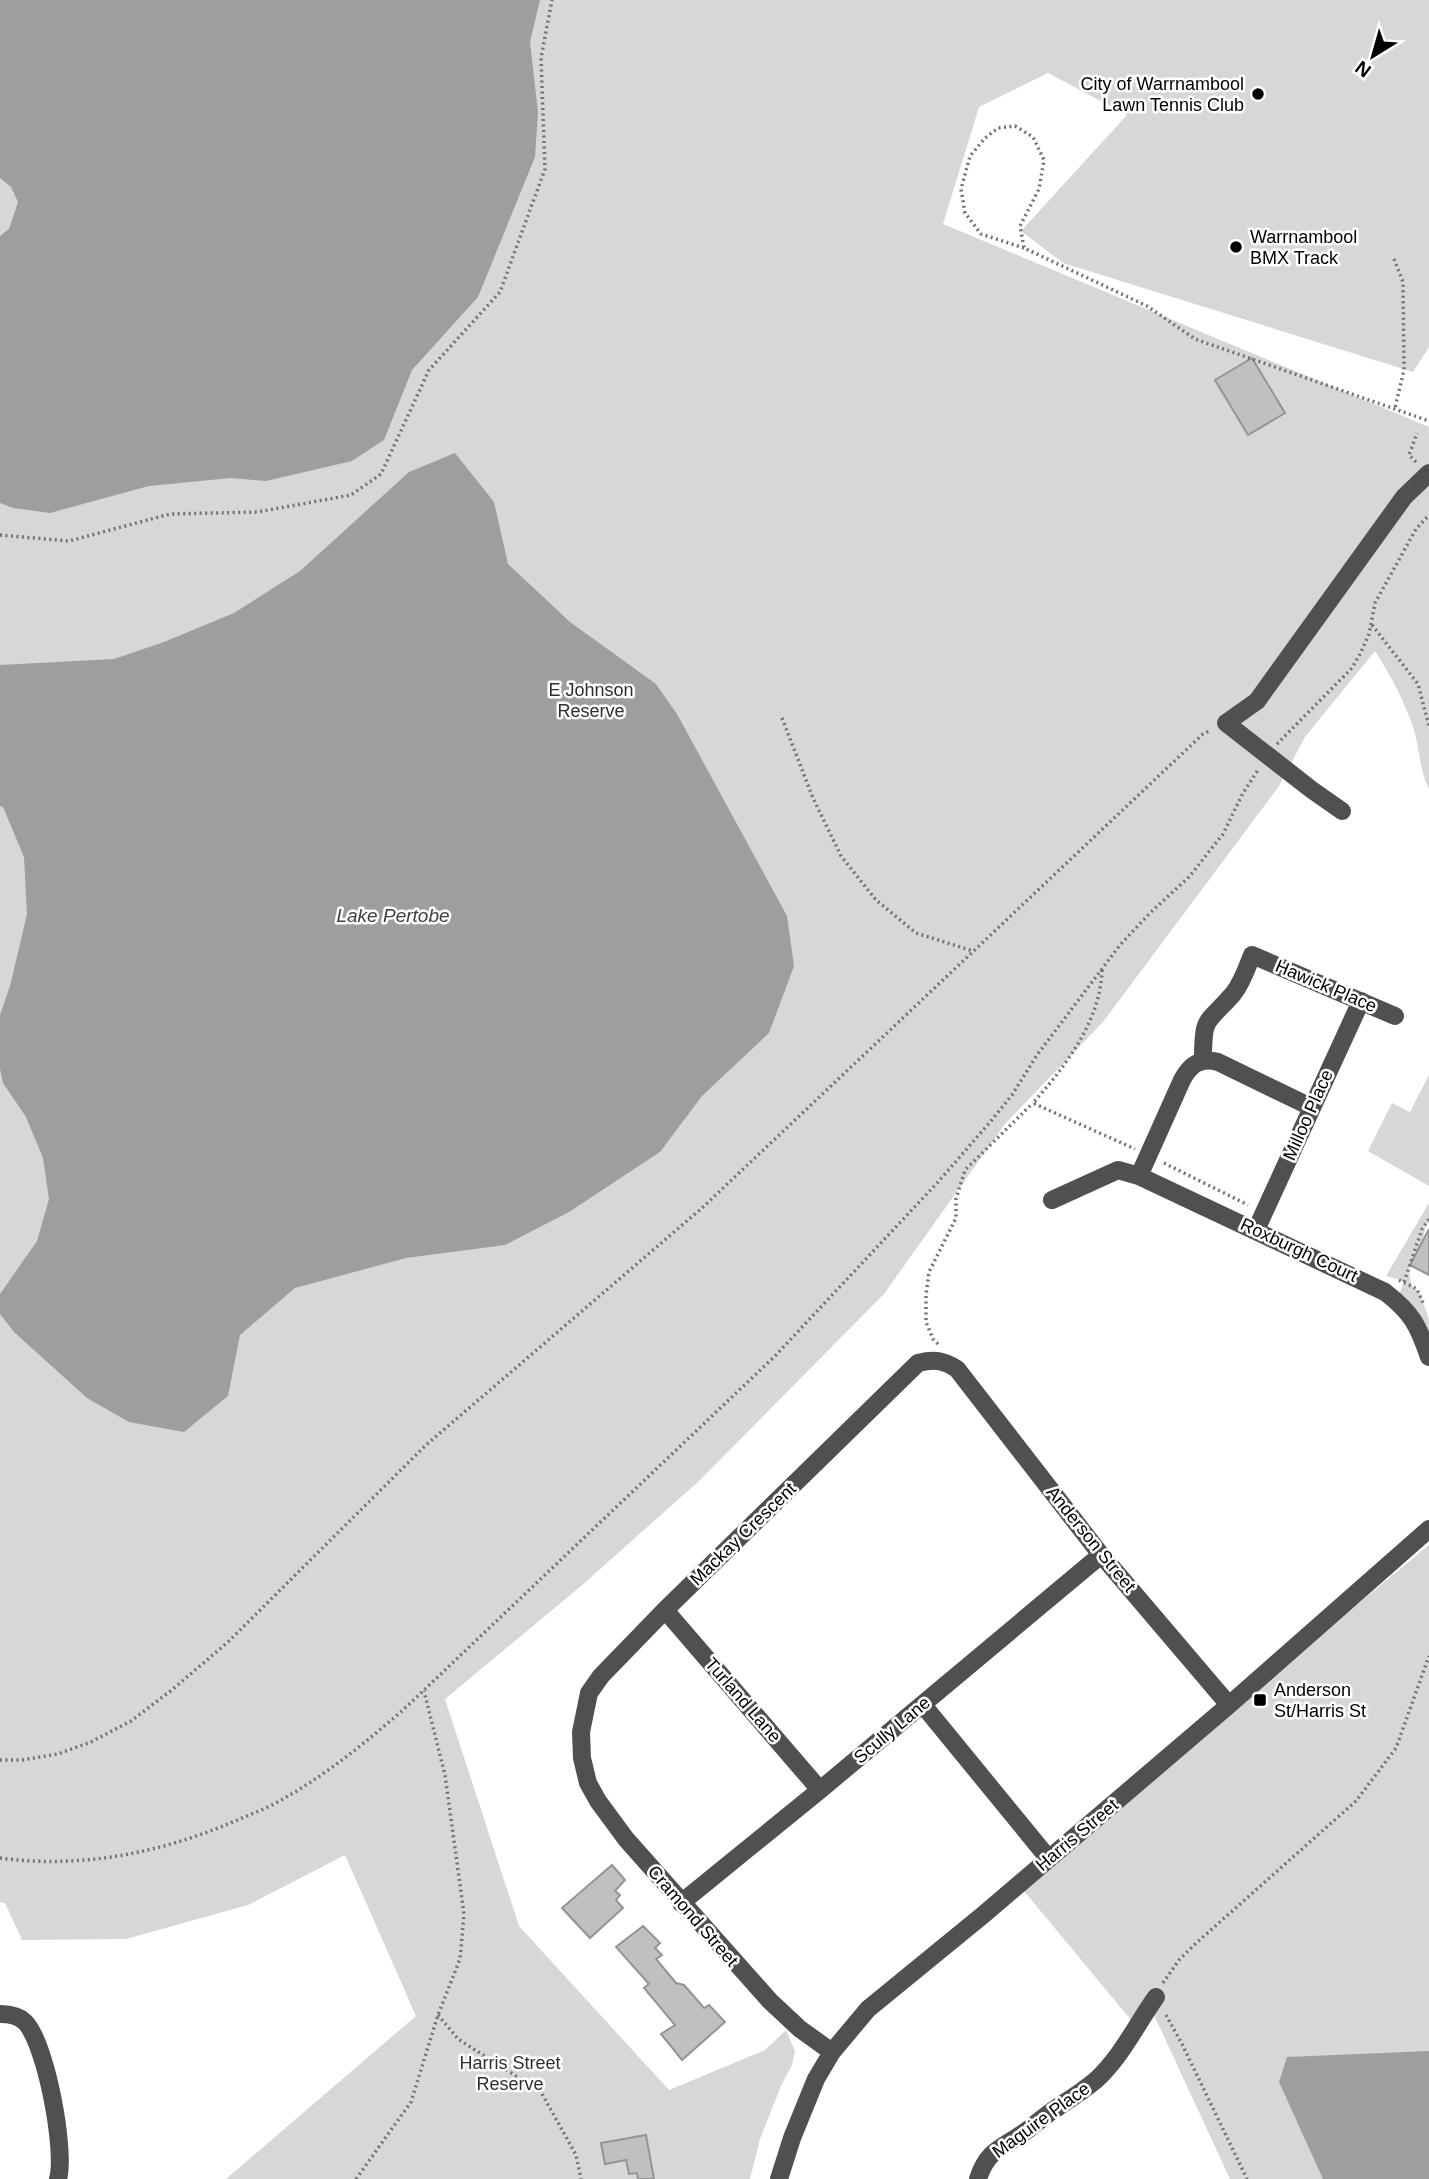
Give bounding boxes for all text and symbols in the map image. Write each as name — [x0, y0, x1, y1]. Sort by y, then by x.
north arrow — [1338, 21, 1408, 91]
text: N — [1351, 57, 1375, 82]
place label: City of Warrnambool Lawn Tennis Club — [1081, 74, 1244, 115]
marker: City of Warrnambool Lawn Tennis Club — [1250, 86, 1266, 102]
place label: Warrnambool BMX Track — [1250, 227, 1357, 268]
marker: Warrnambool BMX Track — [1228, 239, 1244, 255]
park label: E Johnson Reserve — [548, 680, 634, 721]
water label: Lake Pertobe — [336, 905, 450, 926]
street label: Hawick Place — [1272, 956, 1380, 1016]
street label: Milloo Place — [1279, 1067, 1337, 1163]
street label: Roxburgh Court — [1237, 1214, 1361, 1286]
street label: Mackay Crescent — [686, 1479, 800, 1589]
street label: Anderson Street — [1042, 1482, 1140, 1596]
street label: Turland Lane — [701, 1654, 785, 1746]
place label: Anderson St/Harris St — [1274, 1680, 1366, 1721]
street label: Scully Lane — [850, 1692, 934, 1768]
marker: Anderson St/Harris St — [1252, 1692, 1268, 1708]
street label: Harris Street — [1032, 1795, 1122, 1875]
street label: Cramond Street — [644, 1861, 742, 1971]
park label: Harris Street Reserve — [459, 2053, 561, 2094]
street label: Maguire Place — [989, 2078, 1093, 2162]

